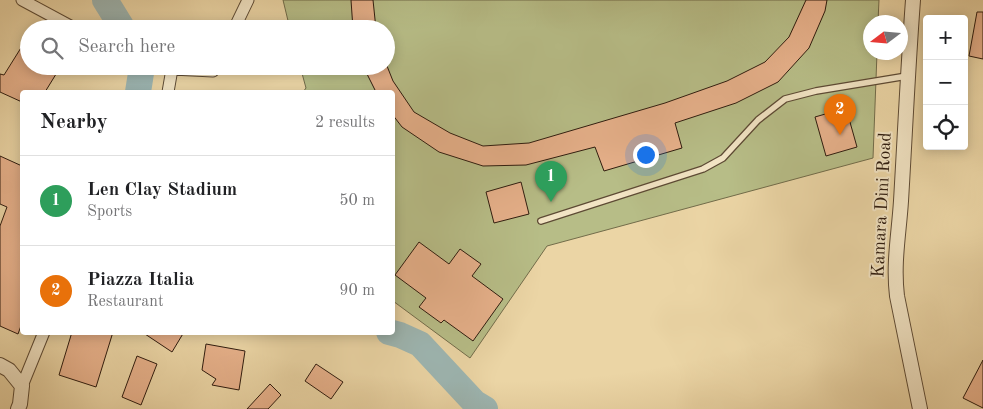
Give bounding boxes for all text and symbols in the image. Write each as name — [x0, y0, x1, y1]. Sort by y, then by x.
north arrow — [863, 15, 908, 60]
map controls — [923, 15, 968, 150]
button: + — [923, 15, 968, 60]
search box — [20, 20, 395, 75]
icon: search — [38, 34, 66, 62]
text: Search here — [78, 38, 175, 57]
button: − — [923, 60, 968, 105]
pin: 2 — [824, 94, 856, 135]
button: locate — [923, 105, 968, 150]
text: Nearby — [40, 112, 108, 133]
text: 2 results — [315, 115, 375, 131]
street label: Kamara Dini Road — [869, 132, 895, 278]
your location — [633, 142, 659, 168]
pin: 1 — [535, 161, 567, 202]
text: Len Clay Stadium — [87, 181, 237, 200]
text: 1 — [51, 193, 61, 209]
text: 50 m — [339, 193, 375, 209]
text: Sports — [87, 204, 132, 220]
text: Piazza Italia — [87, 271, 194, 290]
text: 2 — [51, 283, 61, 299]
text: 90 m — [339, 283, 375, 299]
text: Restaurant — [87, 294, 164, 310]

